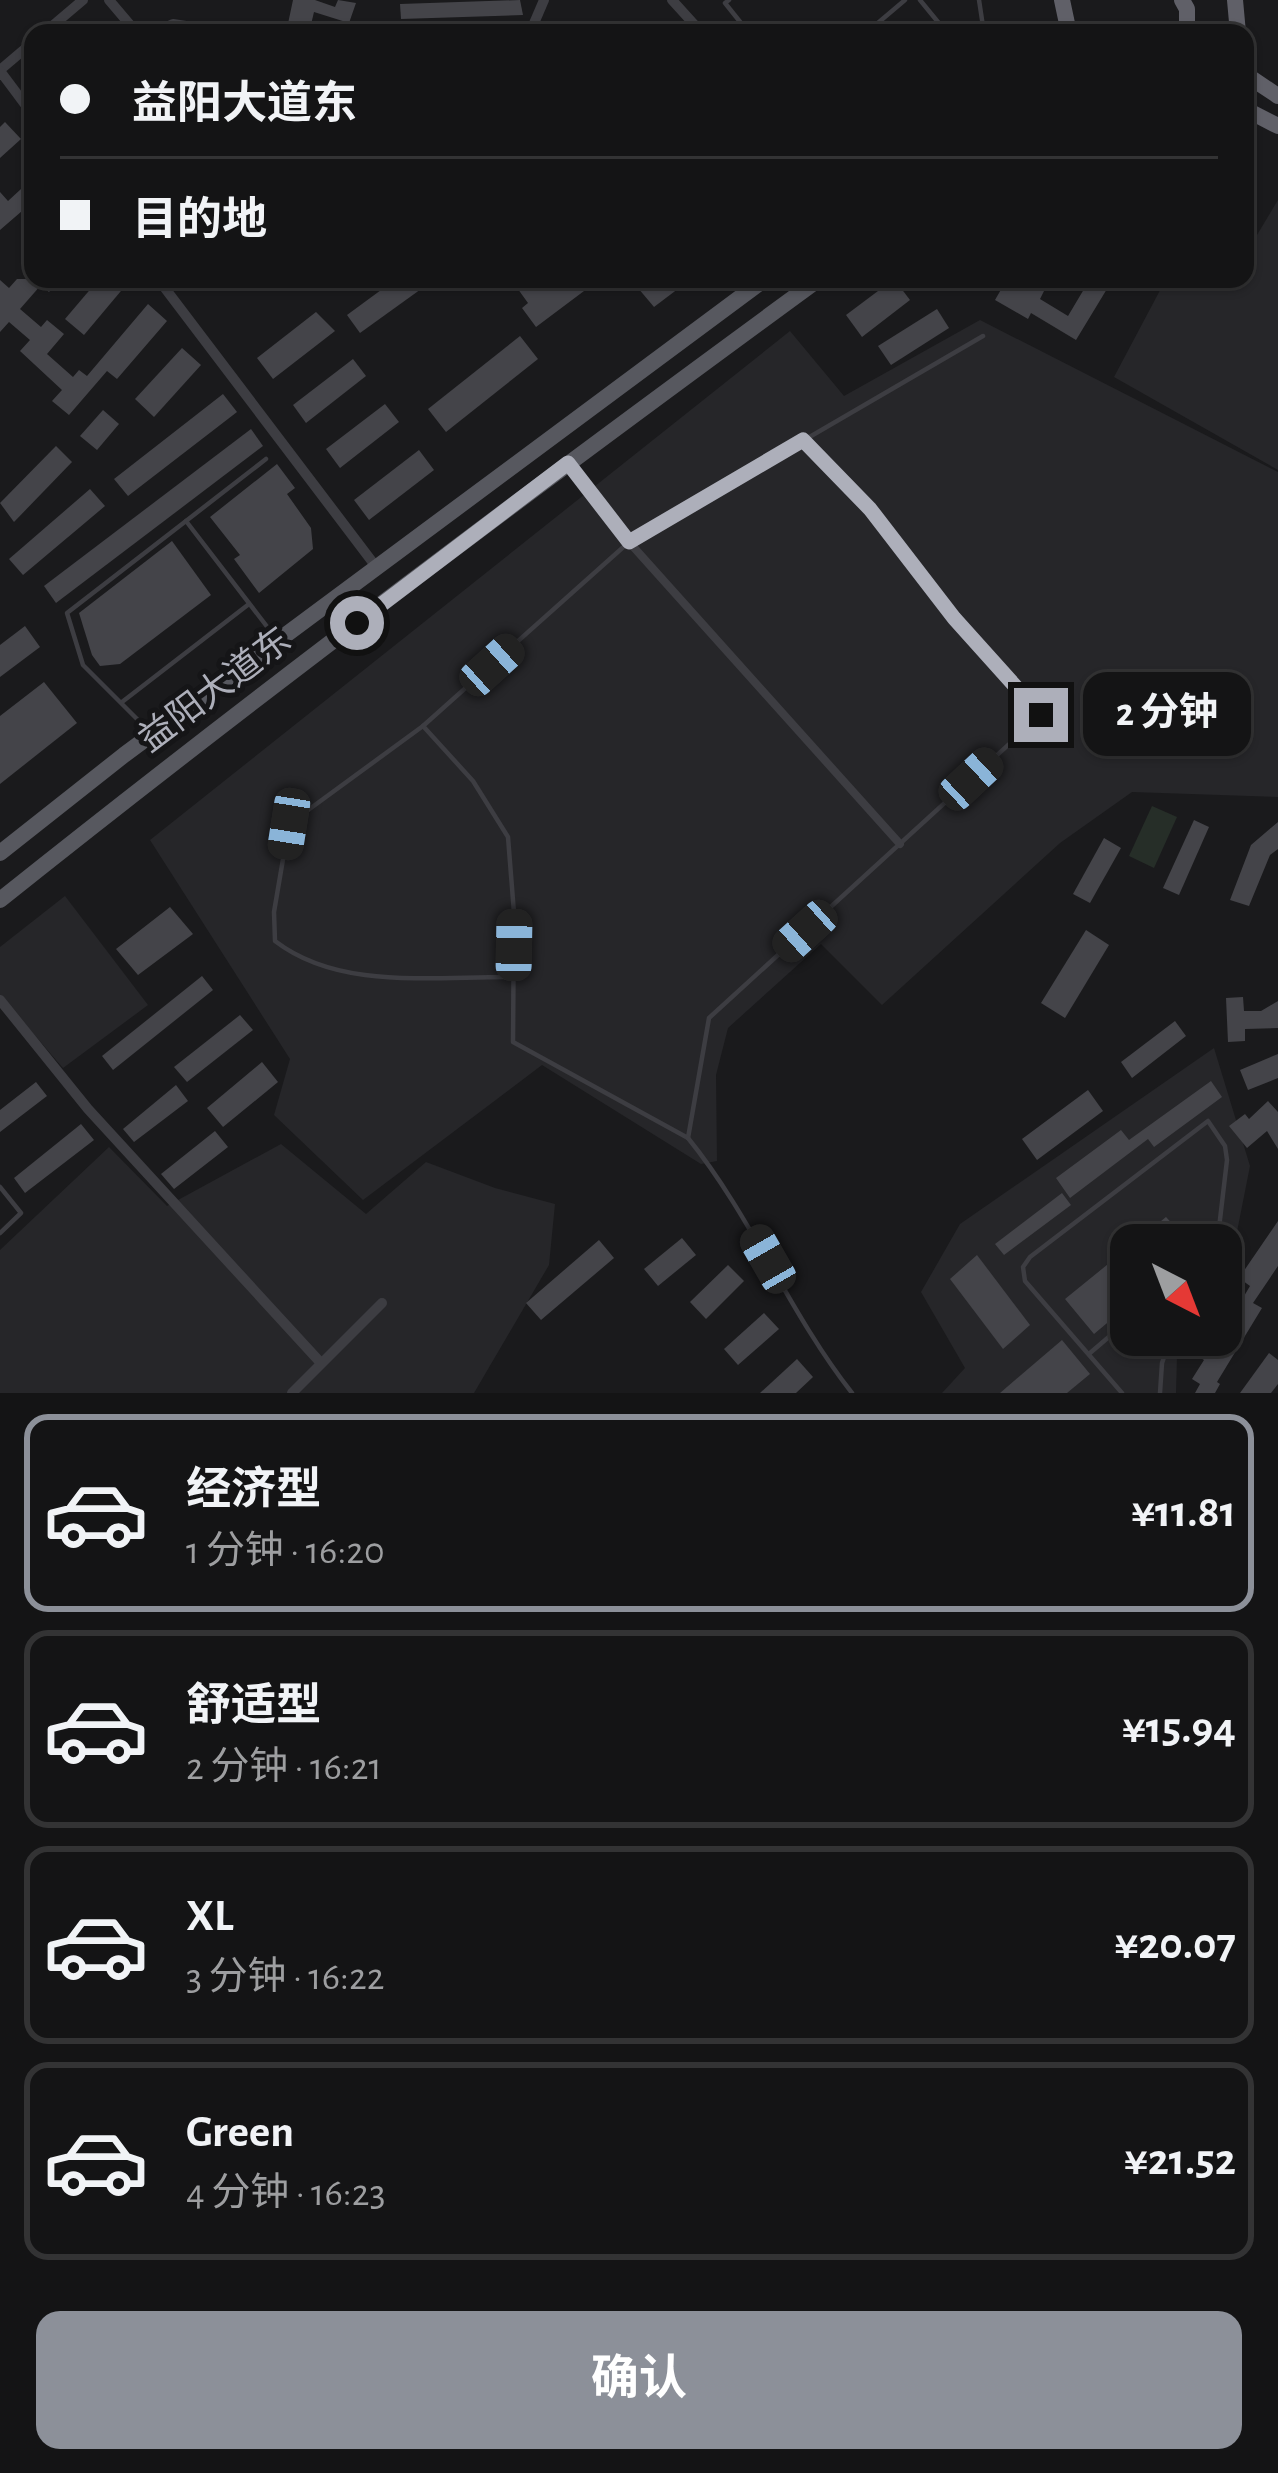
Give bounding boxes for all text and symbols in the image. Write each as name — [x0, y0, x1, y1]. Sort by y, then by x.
text: 益阳大道东 — [132, 82, 357, 127]
text: 目的地 — [132, 198, 267, 243]
route start — [330, 596, 384, 650]
street label: 益阳大道东 — [131, 620, 298, 759]
car — [453, 628, 531, 702]
callout: 2 分钟 — [1083, 673, 1251, 757]
route end — [1014, 688, 1068, 742]
text: 2 分钟 — [1116, 694, 1218, 733]
car — [932, 741, 1010, 817]
car — [266, 786, 312, 862]
car — [766, 894, 844, 968]
car — [495, 909, 533, 981]
car — [734, 1219, 802, 1299]
north arrow — [1110, 1224, 1242, 1356]
map controls — [1110, 1224, 1242, 1356]
icon: car — [42, 1459, 150, 1567]
text: 经济型 — [186, 1468, 321, 1513]
text: ¥11.81 — [1131, 1490, 1236, 1535]
text: 1 分钟 · 16:20 — [186, 1532, 385, 1571]
icon: car — [42, 1675, 150, 1783]
text: 舒适型 — [186, 1684, 321, 1729]
text: ¥15.94 — [1122, 1706, 1236, 1751]
text: 2 分钟 · 16:21 — [186, 1748, 382, 1787]
icon: car — [42, 1891, 150, 1999]
text: XL — [186, 1894, 234, 1939]
text: ¥20.07 — [1114, 1922, 1236, 1967]
text: 3 分钟 · 16:22 — [186, 1958, 384, 1997]
icon: car — [42, 2107, 150, 2215]
text: Green — [186, 2110, 294, 2155]
text: ¥21.52 — [1124, 2138, 1236, 2183]
text: 4 分钟 · 16:23 — [186, 2174, 386, 2213]
button: 确认 — [36, 2311, 1242, 2449]

